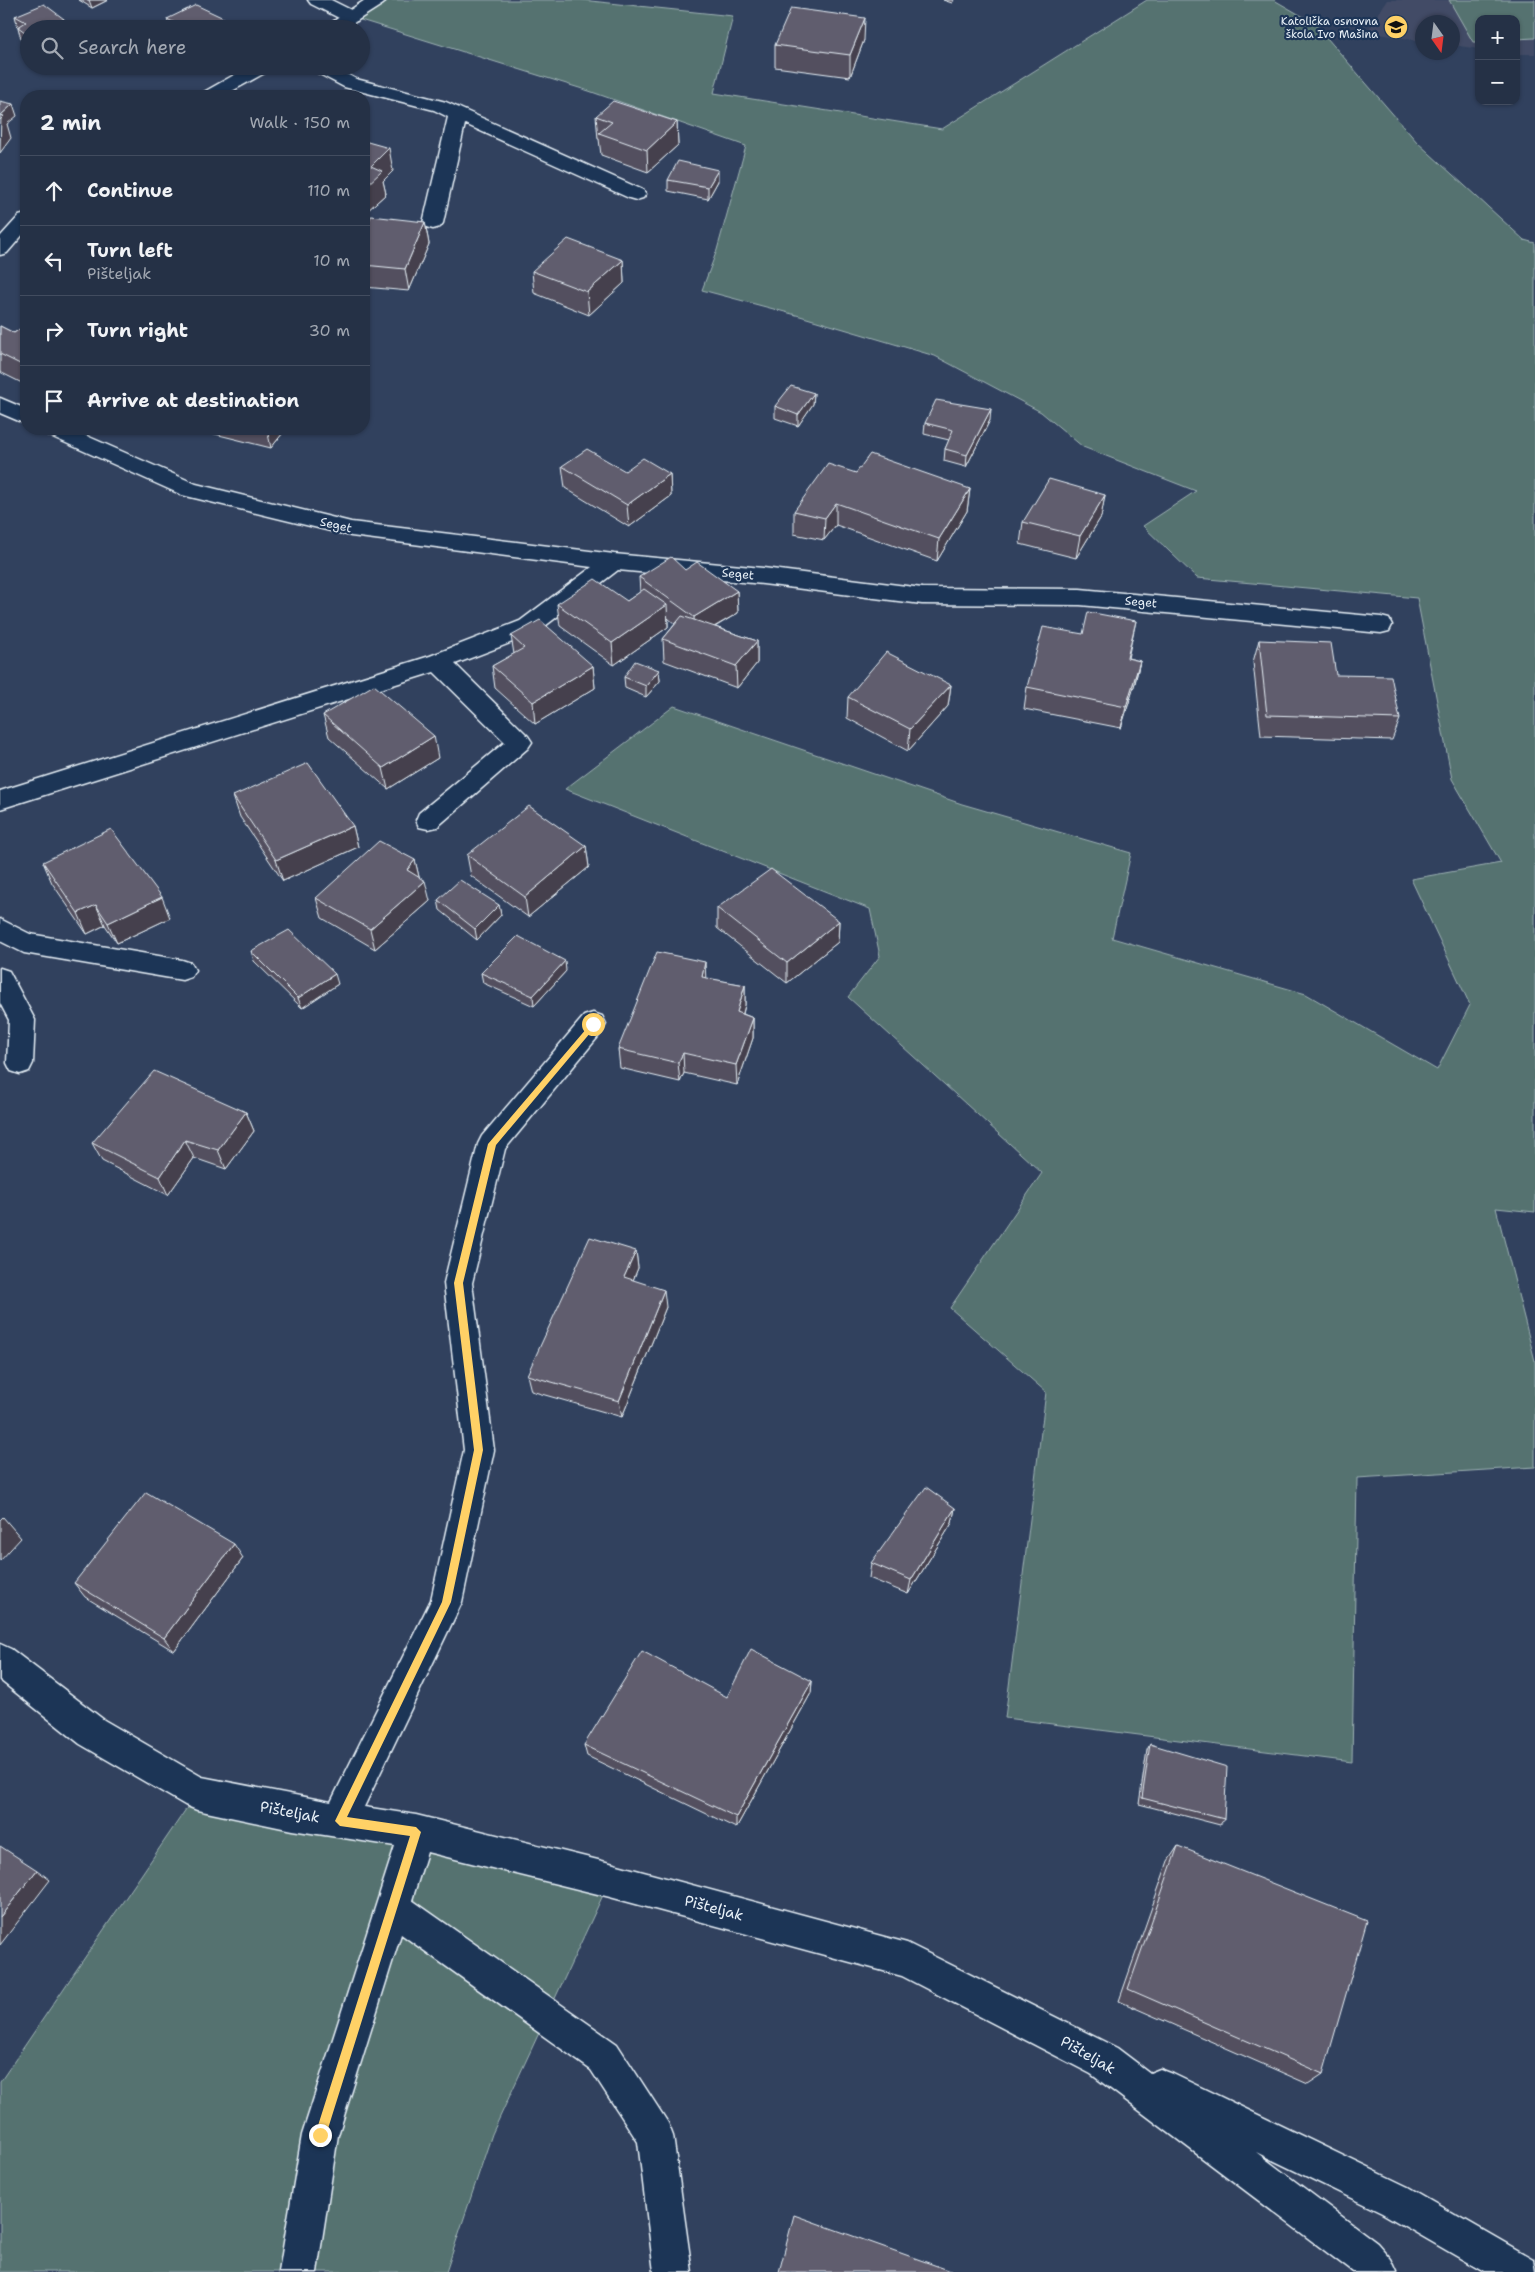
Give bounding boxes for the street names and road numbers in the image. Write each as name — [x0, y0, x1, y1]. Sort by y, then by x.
street label: Seget — [318, 514, 354, 536]
street label: Seget — [721, 565, 755, 583]
street label: Seget — [1124, 593, 1158, 611]
street label: Pišteljak — [258, 1796, 322, 1828]
street label: Pišteljak — [682, 1891, 746, 1925]
street label: Pišteljak — [1057, 2031, 1119, 2079]

